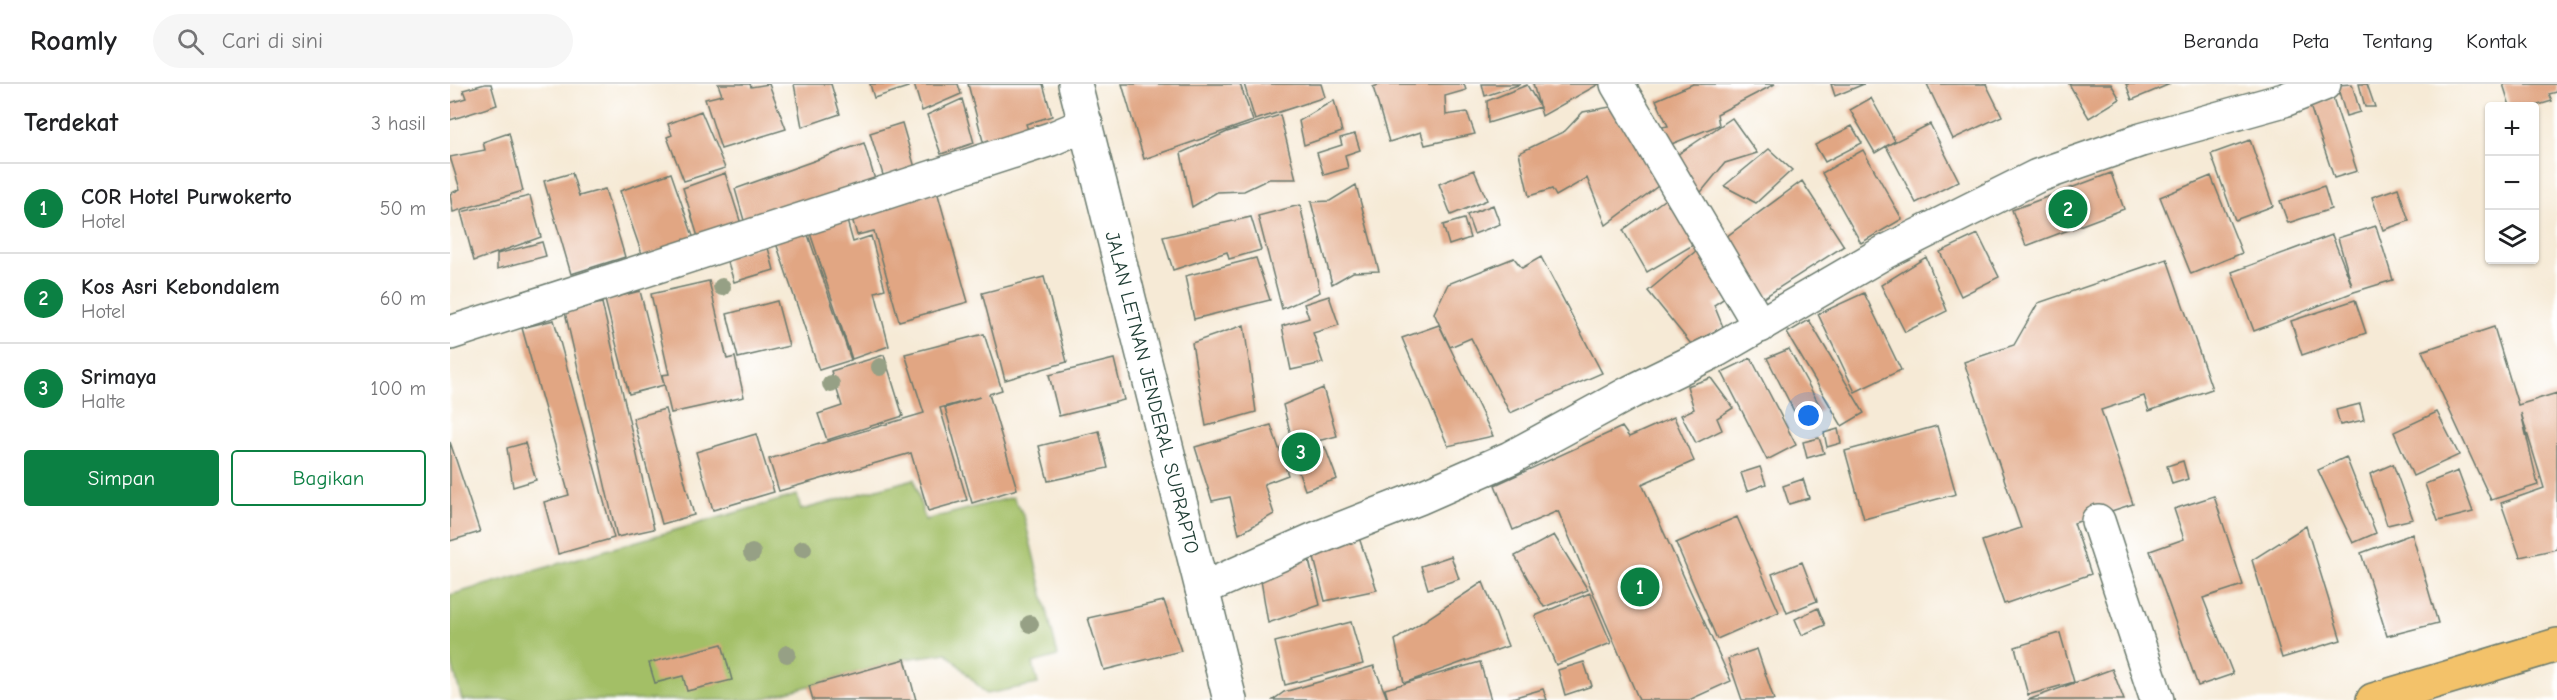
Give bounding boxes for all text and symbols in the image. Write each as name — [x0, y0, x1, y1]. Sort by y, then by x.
search box — [153, 14, 573, 68]
text: Roamly — [30, 25, 117, 57]
icon: search — [174, 25, 207, 58]
text: Cari di sini — [222, 28, 323, 54]
text: Beranda — [2183, 29, 2259, 53]
text: Peta — [2292, 29, 2330, 53]
text: Tentang — [2363, 29, 2433, 53]
text: Kontak — [2466, 29, 2527, 53]
map controls — [2485, 102, 2539, 264]
button: + — [2485, 102, 2539, 156]
text: Terdekat — [24, 108, 118, 138]
text: 3 hasil — [371, 112, 426, 135]
button: − — [2485, 156, 2539, 210]
text: COR Hotel Purwokerto — [81, 184, 292, 210]
pin: 2 — [2048, 186, 2088, 232]
text: 1 — [40, 197, 47, 220]
text: 50 m — [380, 197, 426, 220]
text: Hotel — [81, 210, 125, 233]
button: layers — [2485, 210, 2539, 264]
street label: JALAN LETNAN JENDERAL SUPRAPTO — [1100, 229, 1204, 556]
text: Kos Asri Kebondalem — [81, 274, 280, 300]
text: 2 — [39, 287, 48, 310]
text: 60 m — [380, 287, 426, 310]
text: Hotel — [81, 300, 125, 323]
text: Srimaya — [81, 364, 157, 390]
text: 3 — [39, 377, 48, 400]
text: 100 m — [371, 377, 426, 400]
text: Halte — [81, 390, 125, 413]
your location — [1794, 401, 1823, 430]
pin: 3 — [1282, 430, 1320, 475]
button: Simpan — [24, 450, 219, 506]
button: Bagikan — [231, 450, 426, 506]
pin: 1 — [1620, 564, 1660, 610]

